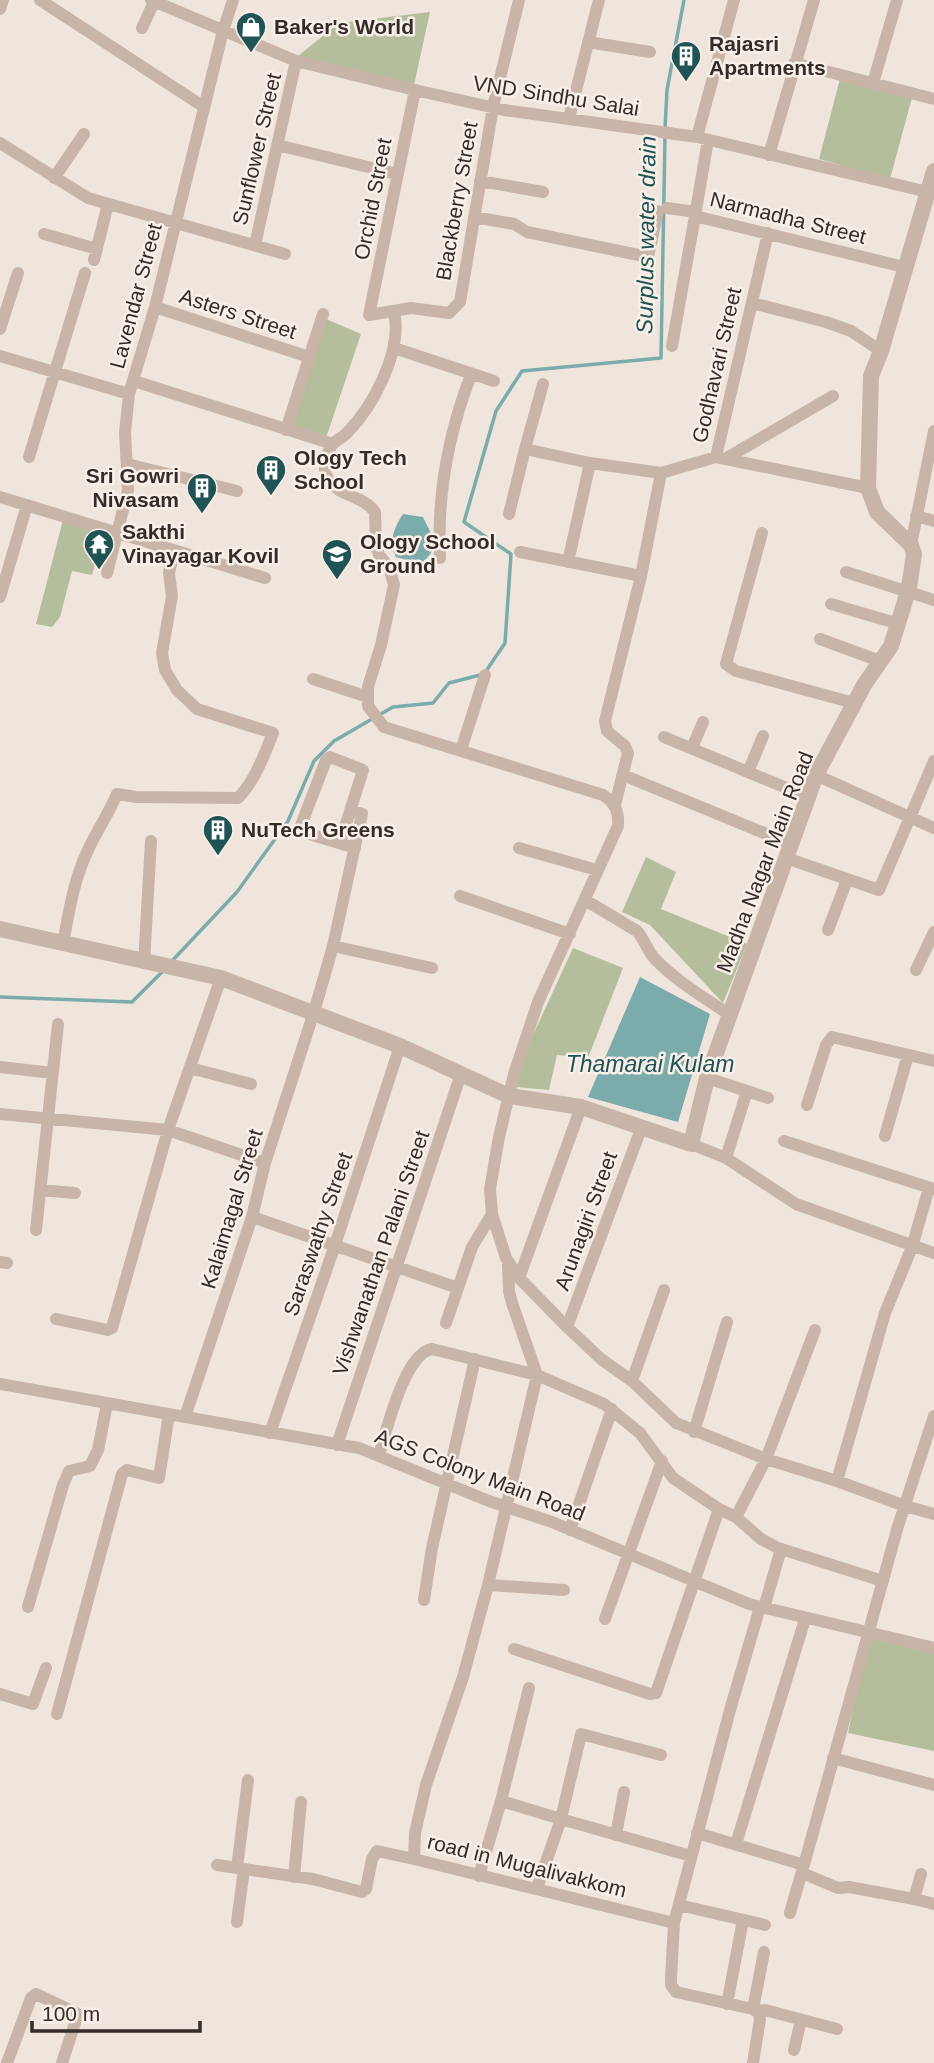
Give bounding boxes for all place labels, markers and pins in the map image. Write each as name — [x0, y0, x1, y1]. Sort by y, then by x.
shop icon: Baker's World — [234, 10, 268, 54]
place label: Baker's World — [274, 15, 414, 38]
place label: Rajasri Apartments — [709, 32, 826, 79]
building icon: Rajasri Apartments — [669, 39, 703, 83]
place label: Ology Tech School — [294, 446, 407, 493]
building icon: Ology Tech School — [254, 453, 288, 497]
place label: Sri Gowri Nivasam — [86, 464, 179, 511]
building icon: Sri Gowri Nivasam — [185, 471, 219, 515]
place label: Sakthi Vinayagar Kovil — [122, 520, 279, 567]
temple icon: Sakthi Vinayagar Kovil — [82, 527, 116, 571]
place label: Ology School Ground — [360, 530, 495, 577]
school or university icon: Ology School Ground — [320, 537, 354, 581]
building icon: NuTech Greens — [201, 813, 235, 857]
place label: NuTech Greens — [241, 818, 395, 841]

